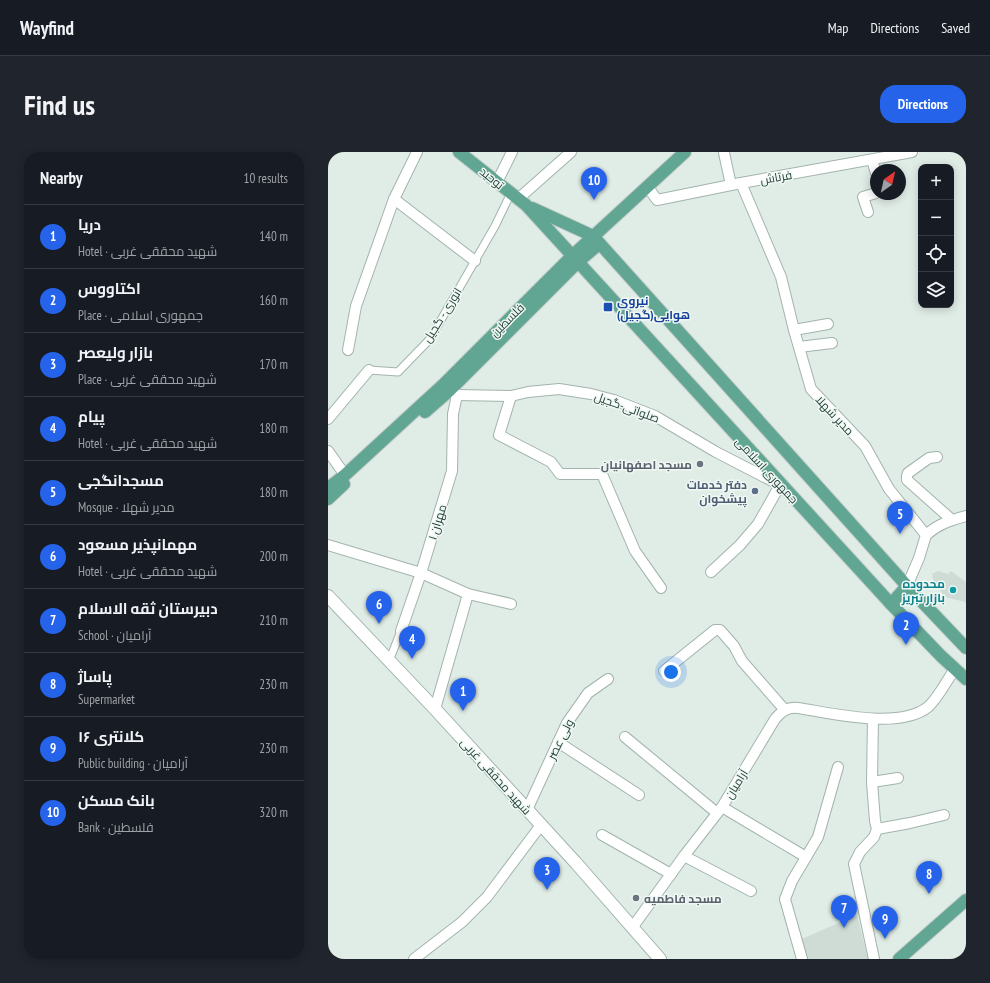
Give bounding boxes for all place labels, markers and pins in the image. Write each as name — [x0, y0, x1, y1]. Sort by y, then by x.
pin: 10 — [581, 167, 607, 200]
place label: نیروی هوایی(گجیل) — [617, 293, 690, 323]
marker: نیروی هوایی(گجیل) — [602, 301, 614, 313]
place label: مسجد اصفهانیان — [601, 457, 692, 473]
marker: مسجد اصفهانیان — [695, 459, 705, 469]
place label: دفتر خدمات پیشخوان — [687, 477, 748, 508]
marker: دفتر خدمات پیشخوان — [750, 486, 760, 496]
pin: 5 — [887, 501, 913, 534]
place label: محدوده بازار تبریز — [901, 576, 945, 606]
marker: محدوده بازار تبریز — [948, 585, 958, 595]
pin: 6 — [366, 591, 392, 624]
pin: 2 — [893, 612, 919, 645]
pin: 4 — [399, 626, 425, 659]
pin: 1 — [450, 678, 476, 711]
pin: 3 — [534, 857, 560, 890]
pin: 8 — [916, 861, 942, 894]
place label: مسجد فاطمیه — [644, 891, 722, 906]
marker: مسجد فاطمیه — [631, 893, 641, 903]
pin: 7 — [831, 895, 857, 928]
pin: 9 — [872, 906, 898, 939]

